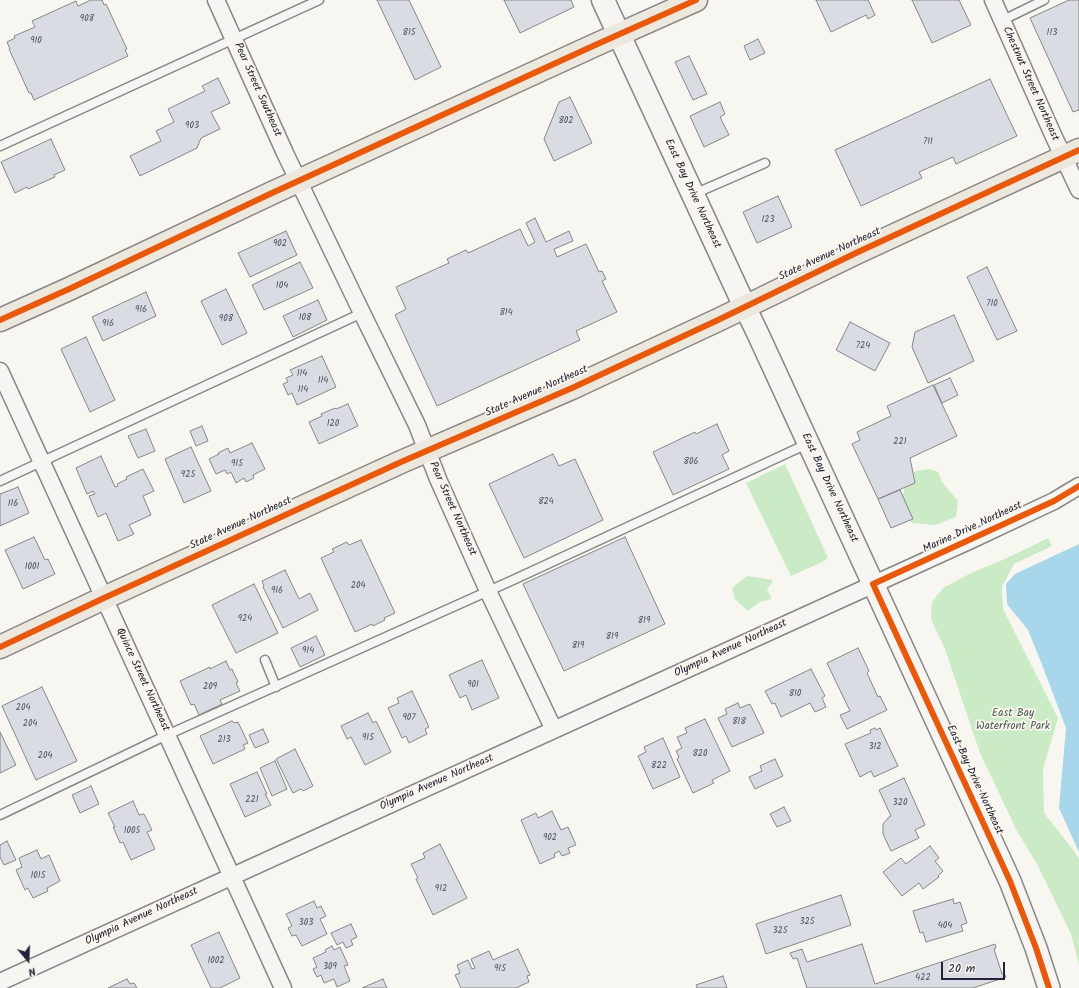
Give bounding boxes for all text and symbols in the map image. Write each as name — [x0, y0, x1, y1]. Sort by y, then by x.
house number: 908 — [80, 14, 94, 24]
street label: Chestnut Street Northeast — [999, 25, 1061, 143]
house number: 815 — [402, 28, 416, 38]
house number: 113 — [1047, 28, 1057, 38]
house number: 910 — [30, 36, 42, 46]
street label: Pear Street Southeast — [230, 41, 284, 139]
house number: 802 — [558, 116, 574, 126]
house number: 903 — [185, 121, 199, 131]
street label: East Bay Drive Northeast — [661, 137, 723, 251]
house number: 711 — [923, 137, 933, 147]
house number: 123 — [761, 215, 775, 225]
street label: State Avenue Northeast — [777, 226, 883, 284]
house number: 902 — [273, 239, 287, 249]
house number: 104 — [276, 281, 288, 291]
house number: 710 — [986, 299, 998, 309]
house number: 916 — [135, 305, 147, 315]
house number: 814 — [499, 308, 513, 318]
house number: 108 — [299, 313, 311, 323]
house number: 908 — [219, 314, 233, 324]
house number: 916 — [102, 319, 114, 329]
house number: 724 — [856, 341, 870, 351]
street label: State Avenue Northeast — [484, 363, 590, 421]
house number: 114 — [297, 369, 307, 379]
house number: 114 — [318, 376, 328, 386]
house number: 114 — [298, 385, 308, 395]
house number: 120 — [327, 419, 339, 429]
street label: East Bay Drive Northeast — [798, 431, 860, 545]
house number: 221 — [893, 437, 907, 447]
house number: 806 — [684, 457, 698, 467]
house number: 915 — [231, 459, 243, 469]
street label: Pear Street Northeast — [425, 460, 479, 558]
house number: 925 — [181, 470, 195, 480]
street label: State Avenue Northeast — [188, 495, 294, 553]
house number: 824 — [538, 497, 554, 507]
house number: 116 — [8, 499, 18, 509]
street label: Marine Drive Northeast — [921, 499, 1025, 557]
house number: 1001 — [25, 562, 39, 572]
house number: 204 — [351, 581, 365, 591]
house number: 916 — [271, 586, 283, 596]
house number: 924 — [238, 614, 252, 624]
house number: 819 — [638, 616, 650, 626]
street label: Olympia Avenue Northeast — [673, 617, 789, 681]
street label: Quince Street Northeast — [112, 626, 172, 734]
house number: 819 — [606, 632, 618, 642]
house number: 819 — [572, 641, 584, 651]
house number: 914 — [302, 646, 314, 656]
house number: 901 — [467, 680, 479, 690]
house number: 209 — [203, 682, 217, 692]
house number: 810 — [789, 689, 801, 699]
house number: 204 — [16, 703, 30, 713]
park label: East Bay Waterfront Park — [976, 707, 1050, 733]
house number: 907 — [402, 713, 416, 723]
house number: 818 — [732, 717, 746, 727]
house number: 204 — [23, 719, 37, 729]
street label: East Bay Drive Northeast — [943, 723, 1005, 837]
house number: 915 — [362, 733, 374, 743]
house number: 213 — [217, 735, 231, 745]
house number: 312 — [868, 742, 882, 752]
house number: 820 — [692, 749, 708, 759]
house number: 204 — [38, 751, 52, 761]
street label: Olympia Avenue Northeast — [378, 752, 496, 814]
house number: 822 — [651, 761, 667, 771]
house number: 221 — [245, 795, 259, 805]
house number: 320 — [893, 798, 907, 808]
house number: 1005 — [124, 826, 140, 836]
house number: 902 — [543, 833, 557, 843]
house number: 1015 — [31, 871, 45, 881]
house number: 912 — [435, 884, 447, 894]
street label: Olympia Avenue Northeast — [84, 885, 200, 949]
house number: 325 — [799, 917, 815, 927]
house number: 303 — [299, 918, 313, 928]
house number: 404 — [938, 921, 952, 931]
house number: 325 — [772, 926, 788, 936]
north arrow — [8, 940, 48, 980]
scale bar — [943, 954, 1007, 980]
house number: 1002 — [207, 956, 225, 966]
text: 20 m — [948, 959, 975, 978]
text: N — [26, 962, 38, 981]
house number: 309 — [323, 962, 337, 972]
house number: 915 — [494, 964, 506, 974]
house number: 422 — [915, 973, 931, 983]

